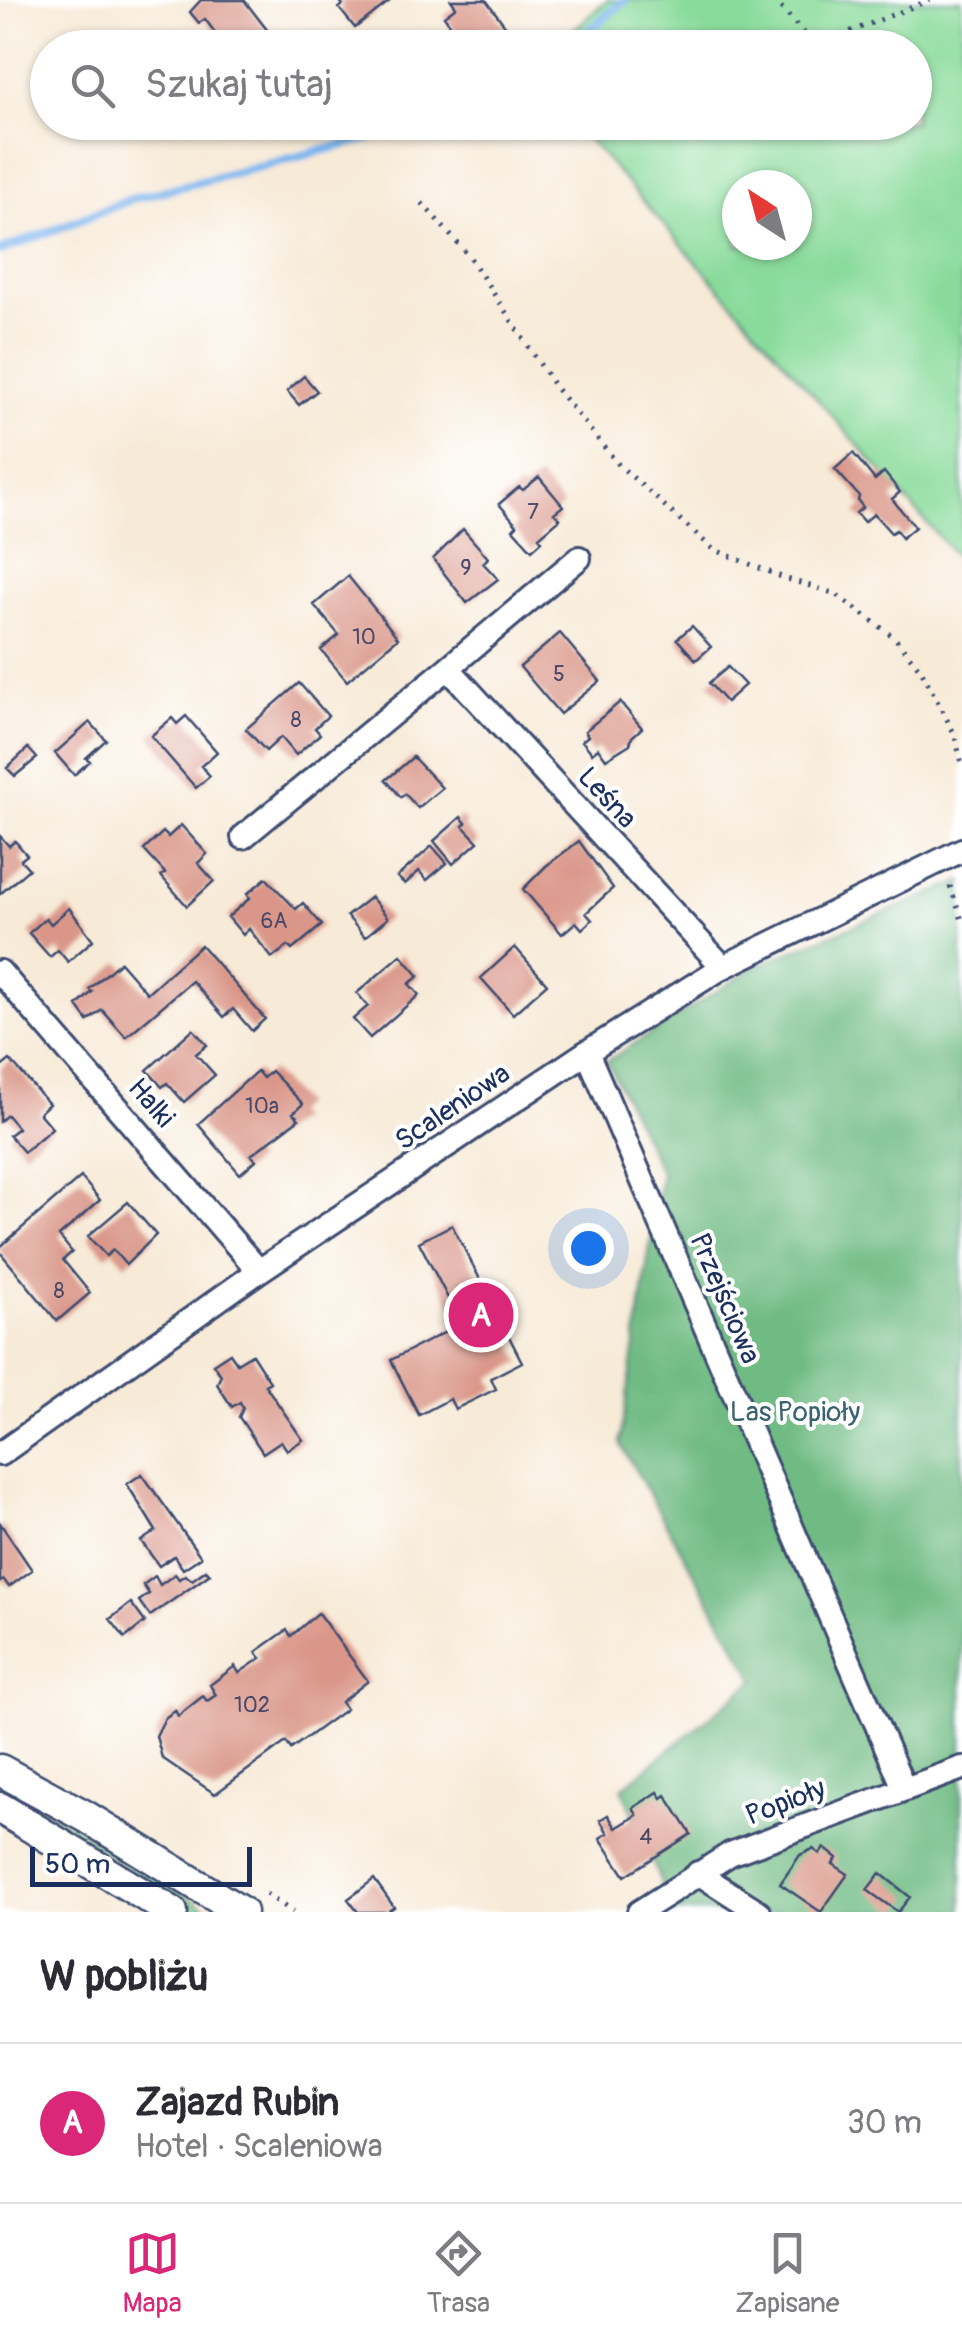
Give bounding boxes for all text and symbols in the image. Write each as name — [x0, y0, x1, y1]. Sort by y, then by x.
search box — [30, 30, 932, 140]
icon: search — [65, 58, 120, 113]
text: Szukaj tutaj — [145, 61, 333, 109]
north arrow — [722, 170, 812, 260]
house number: 7 — [527, 498, 539, 526]
house number: 9 — [460, 554, 472, 582]
house number: 10 — [352, 623, 376, 651]
house number: 5 — [553, 660, 565, 688]
house number: 8 — [290, 706, 302, 734]
street label: Leśna — [570, 760, 644, 836]
house number: 6A — [260, 907, 288, 935]
street label: Scaleniowa — [389, 1056, 517, 1158]
street label: Halki — [120, 1071, 182, 1135]
house number: 10a — [245, 1092, 279, 1120]
your location — [563, 1223, 614, 1274]
street label: Przejściowa — [682, 1228, 768, 1369]
house number: 8 — [53, 1277, 65, 1305]
pin: A — [448, 1278, 514, 1352]
park label: Las Popioły — [730, 1395, 860, 1430]
house number: 102 — [234, 1691, 270, 1719]
street label: Popioły — [741, 1771, 831, 1834]
house number: 4 — [640, 1823, 653, 1851]
scale bar — [30, 1842, 252, 1886]
text: 50 m — [45, 1847, 110, 1882]
text: W pobliżu — [40, 1951, 208, 2003]
text: Zajazd Rubin — [135, 2079, 339, 2127]
text: A — [62, 2103, 83, 2143]
text: 30 m — [847, 2103, 922, 2143]
text: Hotel · Scaleniowa — [135, 2127, 383, 2167]
tab: Mapa — [122, 2226, 182, 2321]
tab: Trasa — [427, 2226, 490, 2321]
tab: Zapisane — [735, 2226, 840, 2321]

